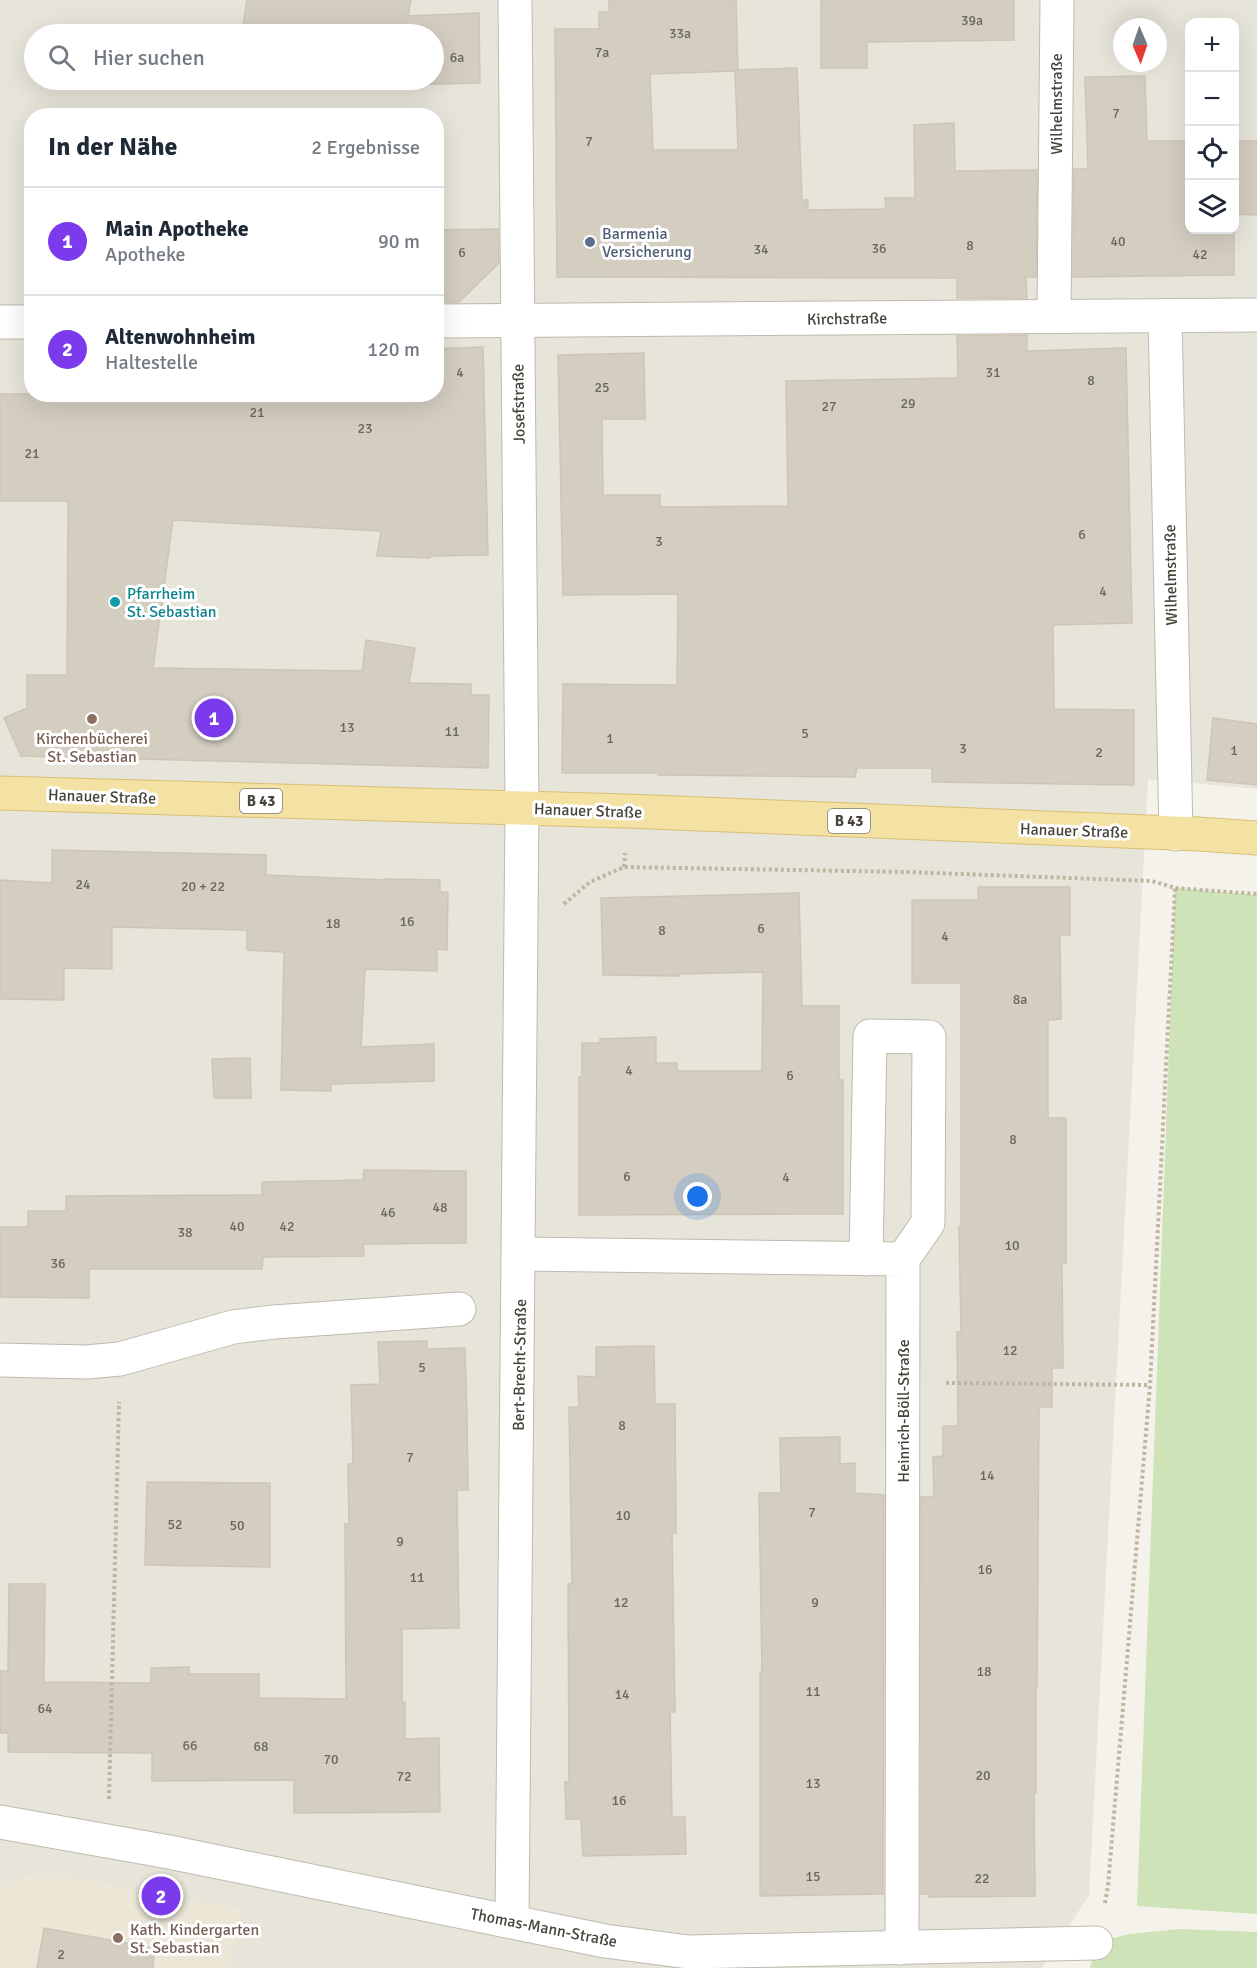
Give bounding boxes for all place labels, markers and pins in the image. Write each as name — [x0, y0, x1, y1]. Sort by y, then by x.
place label: Barmenia Versicherung — [602, 224, 692, 262]
marker: Barmenia Versicherung — [583, 235, 597, 249]
place label: Pfarrheim St. Sebastian — [127, 584, 217, 622]
marker: Pfarrheim St. Sebastian — [108, 595, 122, 609]
pin: 1 — [194, 696, 234, 740]
marker: Kirchenbücherei St. Sebastian — [85, 712, 99, 726]
place label: Kirchenbücherei St. Sebastian — [36, 729, 148, 767]
pin: 2 — [142, 1874, 180, 1918]
place label: Kath. Kindergarten St. Sebastian — [130, 1920, 259, 1958]
marker: Kath. Kindergarten St. Sebastian — [111, 1931, 125, 1945]

